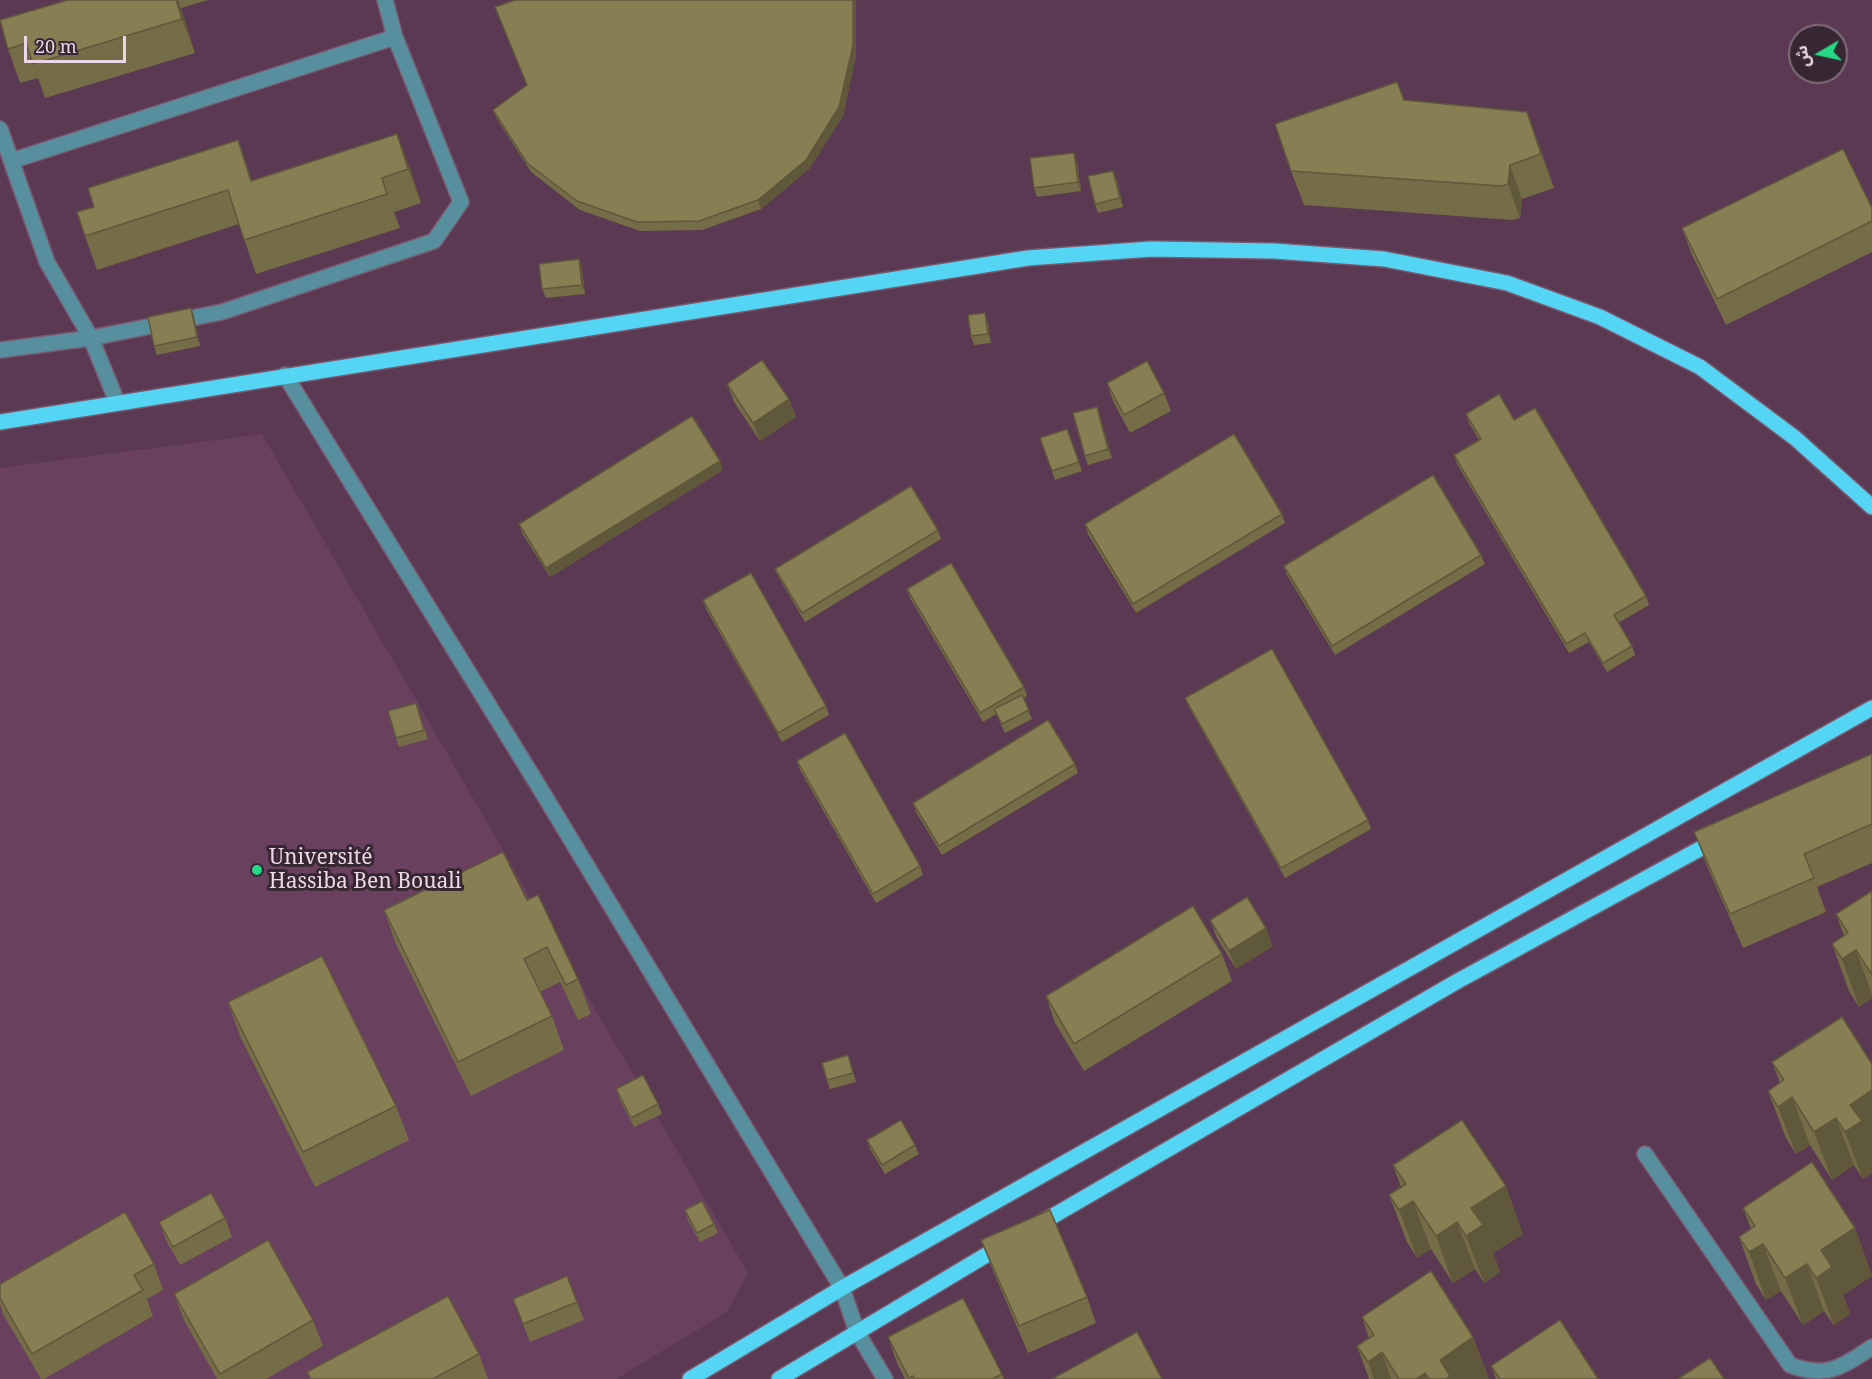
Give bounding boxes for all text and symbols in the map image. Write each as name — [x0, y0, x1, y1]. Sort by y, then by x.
scale bar — [27, 24, 129, 62]
north arrow — [1788, 24, 1848, 84]
text: 20 m — [35, 34, 77, 58]
text: ش — [1790, 44, 1815, 69]
place label: Université Hassiba Ben Bouali — [269, 845, 462, 895]
marker: Université Hassiba Ben Bouali — [250, 863, 264, 877]

